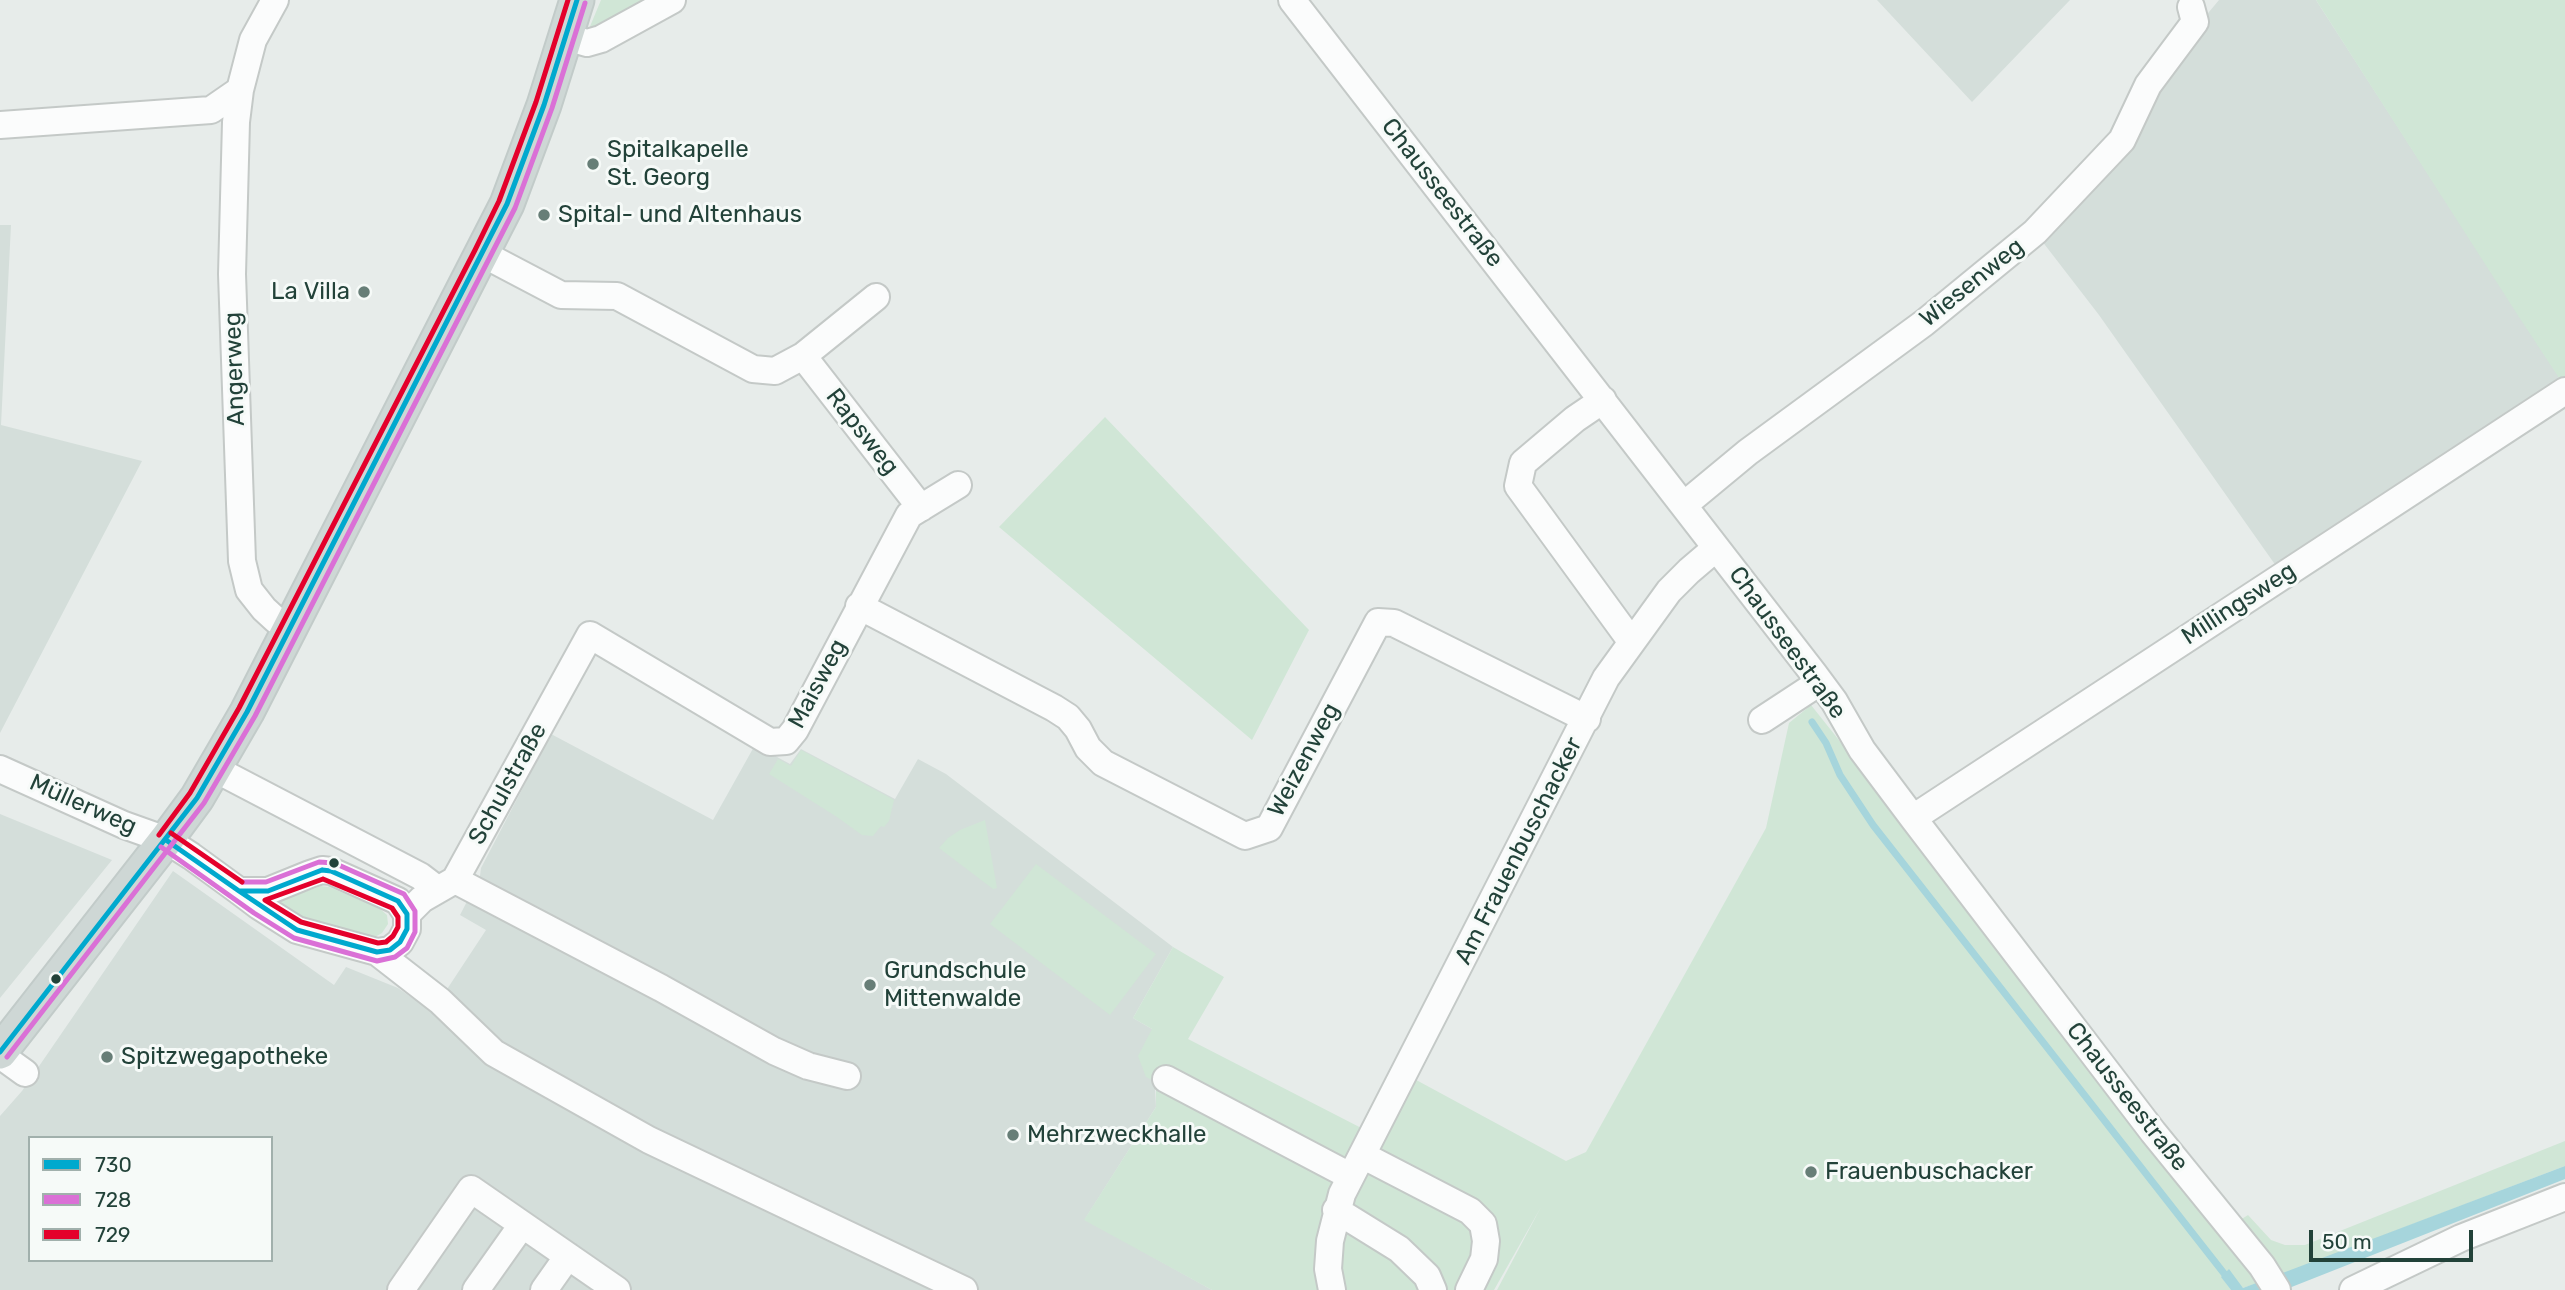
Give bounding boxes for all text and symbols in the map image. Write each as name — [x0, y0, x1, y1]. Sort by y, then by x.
street label: Chausseestraße — [1375, 113, 1509, 273]
place label: Spitalkapelle St. Georg — [607, 136, 749, 192]
marker: Spitalkapelle St. Georg — [585, 156, 601, 172]
place label: Spital- und Altenhaus — [558, 201, 802, 229]
marker: Spital- und Altenhaus — [536, 207, 552, 223]
street label: Wiesenweg — [1914, 232, 2030, 334]
place label: La Villa — [271, 278, 350, 306]
marker: La Villa — [356, 284, 372, 300]
street label: Angerweg — [219, 311, 251, 427]
street label: Rapsweg — [819, 383, 905, 481]
street label: Millingsweg — [2177, 557, 2301, 651]
street label: Chausseestraße — [1722, 561, 1852, 725]
street label: Maisweg — [783, 635, 853, 733]
street label: Weizenweg — [1262, 698, 1346, 822]
street label: Schulstraße — [463, 718, 553, 850]
street label: Am Frauenbuschacker — [1449, 733, 1589, 969]
street label: Müllerweg — [25, 769, 141, 841]
unlabelled marker — [327, 856, 341, 870]
place label: Grundschule Mittenwalde — [884, 957, 1027, 1013]
unlabelled marker — [49, 972, 63, 986]
marker: Grundschule Mittenwalde — [862, 977, 878, 993]
street label: Chausseestraße — [2060, 1017, 2194, 1177]
place label: Spitzwegapotheke — [121, 1043, 328, 1071]
marker: Spitzwegapotheke — [99, 1049, 115, 1065]
place label: Mehrzweckhalle — [1027, 1121, 1206, 1149]
marker: Mehrzweckhalle — [1005, 1127, 1021, 1143]
legend — [28, 1136, 273, 1262]
text: 730 — [95, 1152, 132, 1177]
place label: Frauenbuschacker — [1825, 1158, 2033, 1186]
marker: Frauenbuschacker — [1803, 1164, 1819, 1180]
text: 728 — [95, 1187, 131, 1212]
scale bar — [2313, 1216, 2478, 1260]
text: 729 — [95, 1222, 131, 1247]
text: 50 m — [2322, 1229, 2372, 1254]

